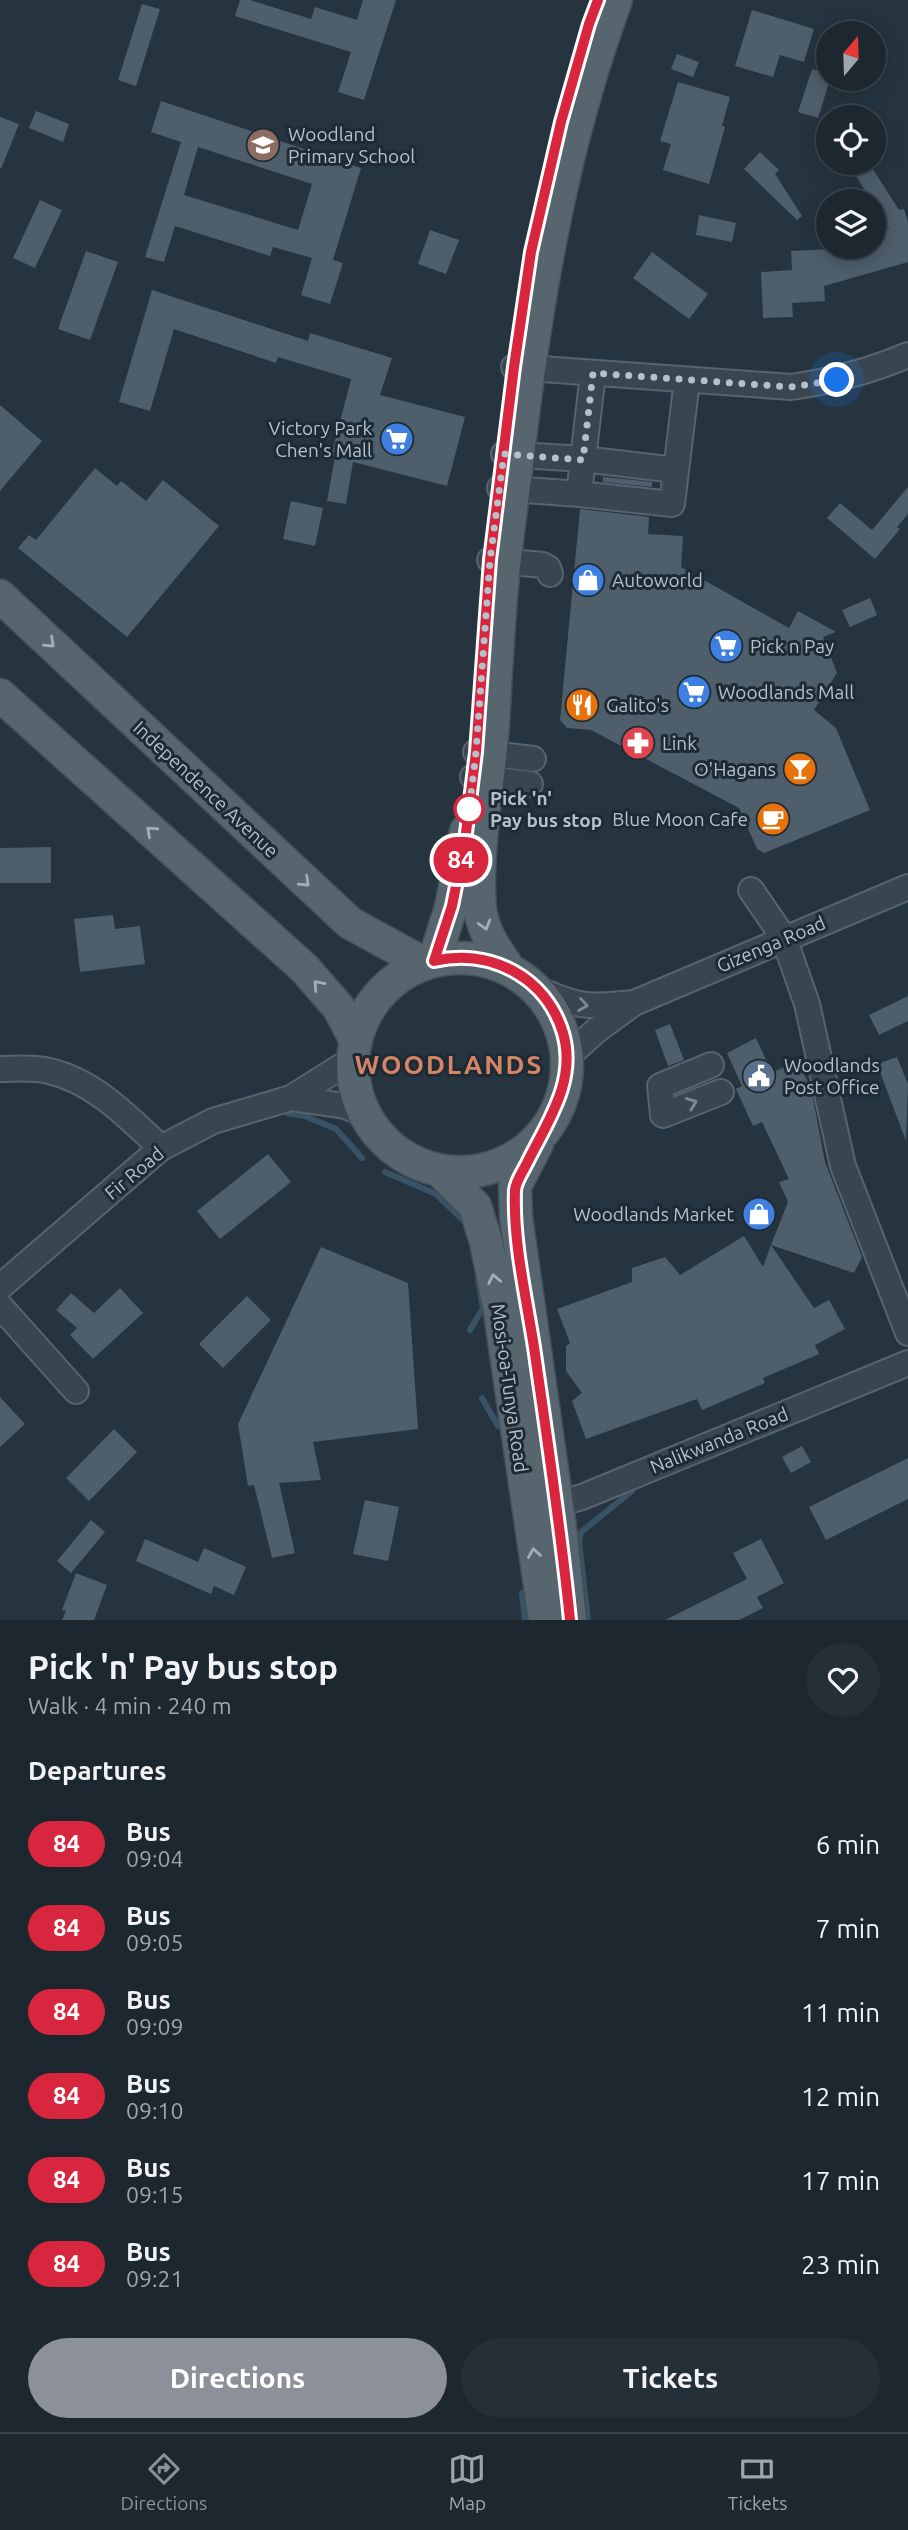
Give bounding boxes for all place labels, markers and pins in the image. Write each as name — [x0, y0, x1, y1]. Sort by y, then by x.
place label: Woodland Primary School — [288, 123, 415, 167]
school or university icon: Woodland Primary School — [244, 126, 282, 164]
place label: Victory Park Chen's Mall — [268, 417, 372, 461]
supermarket icon: Victory Park Chen's Mall — [378, 420, 416, 458]
shop icon: Autoworld — [569, 561, 607, 599]
place label: Autoworld — [612, 569, 703, 591]
supermarket icon: Pick n Pay — [707, 627, 745, 665]
place label: Pick n Pay — [750, 635, 834, 657]
supermarket icon: Woodlands Mall — [675, 673, 713, 711]
place label: Woodlands Mall — [718, 681, 854, 703]
restaurant icon: Galito's — [563, 686, 601, 724]
place label: Galito's — [606, 694, 669, 716]
pharmacy icon: Link — [619, 724, 657, 762]
place label: Link — [662, 732, 697, 754]
bar icon: O'Hagans — [781, 750, 819, 788]
place label: O'Hagans — [694, 758, 776, 780]
place label: Pick 'n' Pay bus stop — [490, 787, 602, 831]
marker: Pick 'n' Pay bus stop — [454, 794, 484, 824]
cafe icon: Blue Moon Cafe — [754, 800, 792, 838]
place label: Blue Moon Cafe — [612, 808, 748, 830]
place label: Woodlands Post Office — [784, 1054, 880, 1098]
public building icon: Woodlands Post Office — [740, 1057, 778, 1095]
shop icon: Woodlands Market — [740, 1195, 778, 1233]
place label: Woodlands Market — [573, 1203, 735, 1225]

